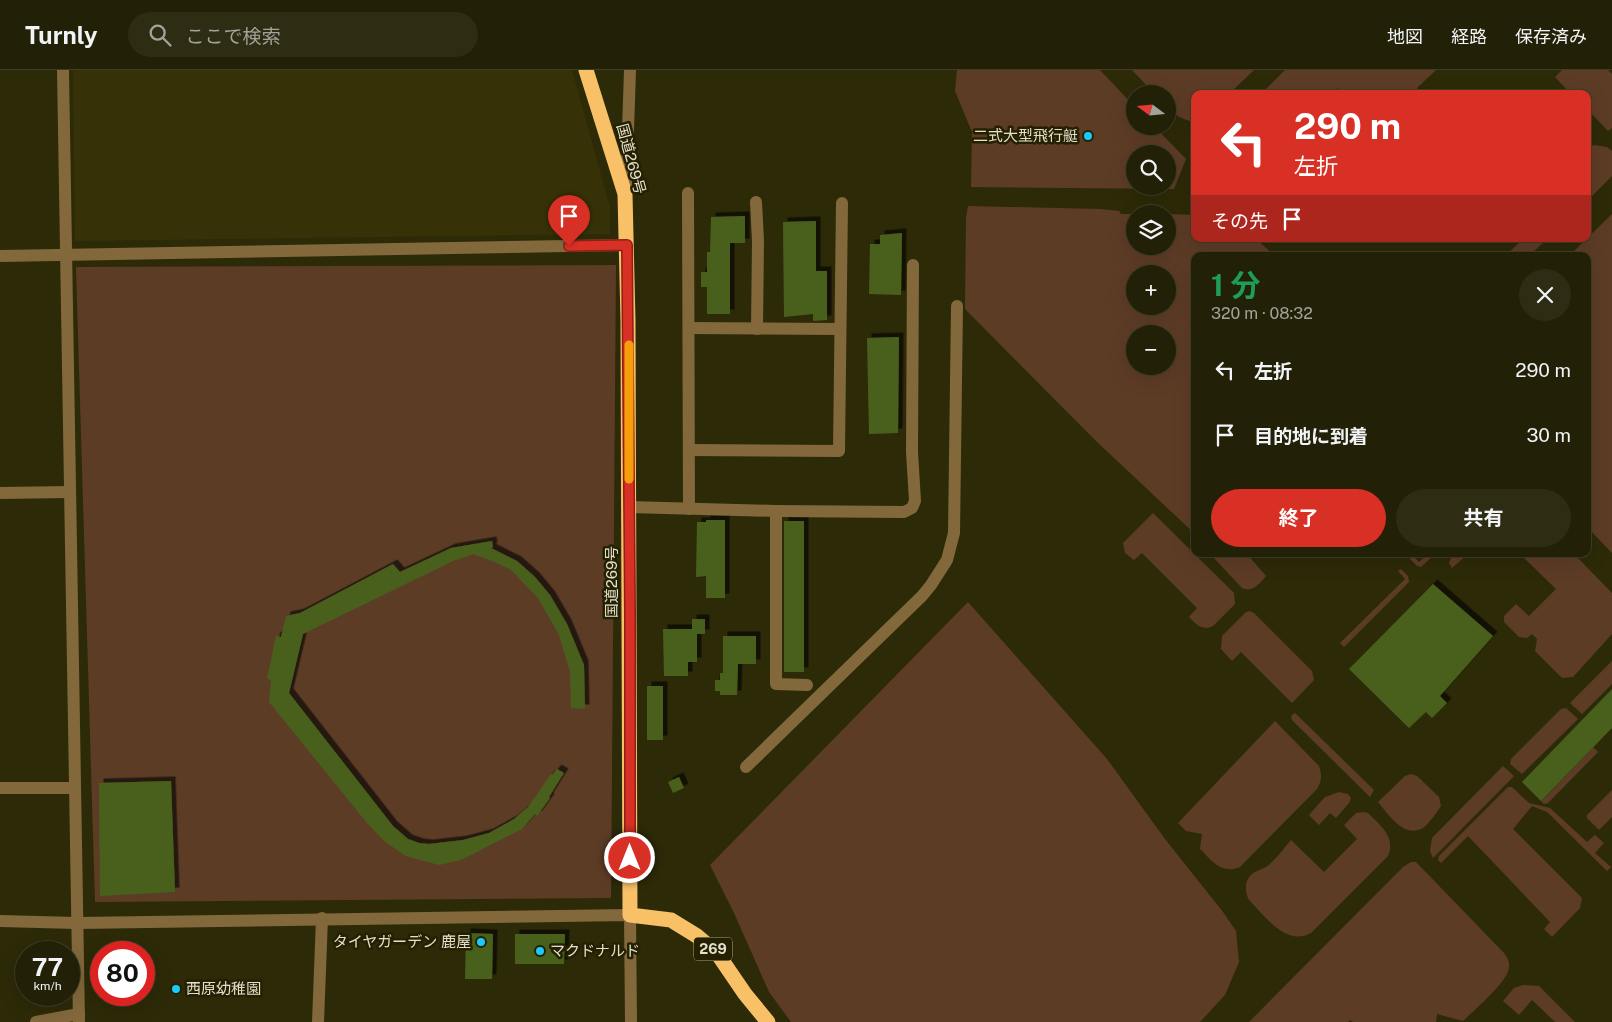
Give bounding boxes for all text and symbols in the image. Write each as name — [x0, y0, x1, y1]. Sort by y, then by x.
search box — [128, 12, 478, 57]
text: Turnly — [25, 21, 98, 49]
icon: search — [146, 21, 174, 49]
text: ここで検索 — [186, 25, 281, 47]
text: 地図 — [1387, 26, 1423, 47]
text: 経路 — [1451, 26, 1487, 47]
text: 保存済み — [1515, 26, 1587, 47]
north arrow — [1126, 85, 1176, 135]
map controls — [1126, 85, 1176, 375]
text: 290 m — [1294, 106, 1401, 147]
icon: left — [1211, 110, 1276, 175]
street label: 国道269号 — [614, 122, 649, 196]
place label: 二式大型飛行艇 — [973, 127, 1078, 144]
marker: 二式大型飛行艇 — [1082, 130, 1094, 142]
button: search — [1126, 145, 1176, 195]
text: 左折 — [1294, 153, 1338, 179]
pin — [548, 195, 590, 246]
icon: arrive — [555, 202, 583, 230]
button: layers — [1126, 205, 1176, 255]
icon: arrive — [1278, 205, 1306, 233]
text: その先 — [1211, 210, 1268, 232]
button: + — [1126, 265, 1176, 315]
text: 1 分 — [1211, 267, 1261, 303]
button: close — [1519, 269, 1571, 321]
text: 320 m · 08:32 — [1211, 304, 1313, 323]
button: − — [1126, 325, 1176, 375]
icon: left — [1211, 356, 1239, 384]
text: 290 m — [1515, 359, 1571, 381]
text: 左折 — [1254, 360, 1292, 382]
icon: arrive — [1211, 421, 1239, 449]
text: 30 m — [1526, 424, 1571, 446]
text: 目的地に到着 — [1254, 425, 1368, 447]
button: 終了 — [1211, 489, 1386, 547]
button: 共有 — [1396, 489, 1571, 547]
street label: 国道269号 — [603, 546, 620, 618]
position arrow — [603, 831, 655, 883]
place label: タイヤガーデン 鹿屋 — [333, 933, 471, 950]
marker: タイヤガーデン 鹿屋 — [475, 936, 487, 948]
road number: 269 — [694, 938, 732, 961]
speed limit sign: 80 — [90, 941, 155, 1006]
place label: マクドナルド — [550, 942, 640, 959]
marker: マクドナルド — [534, 945, 546, 957]
text: 77 — [32, 952, 63, 982]
text: km/h — [33, 979, 62, 993]
place label: 西原幼稚園 — [186, 980, 261, 997]
marker: 西原幼稚園 — [170, 983, 182, 995]

